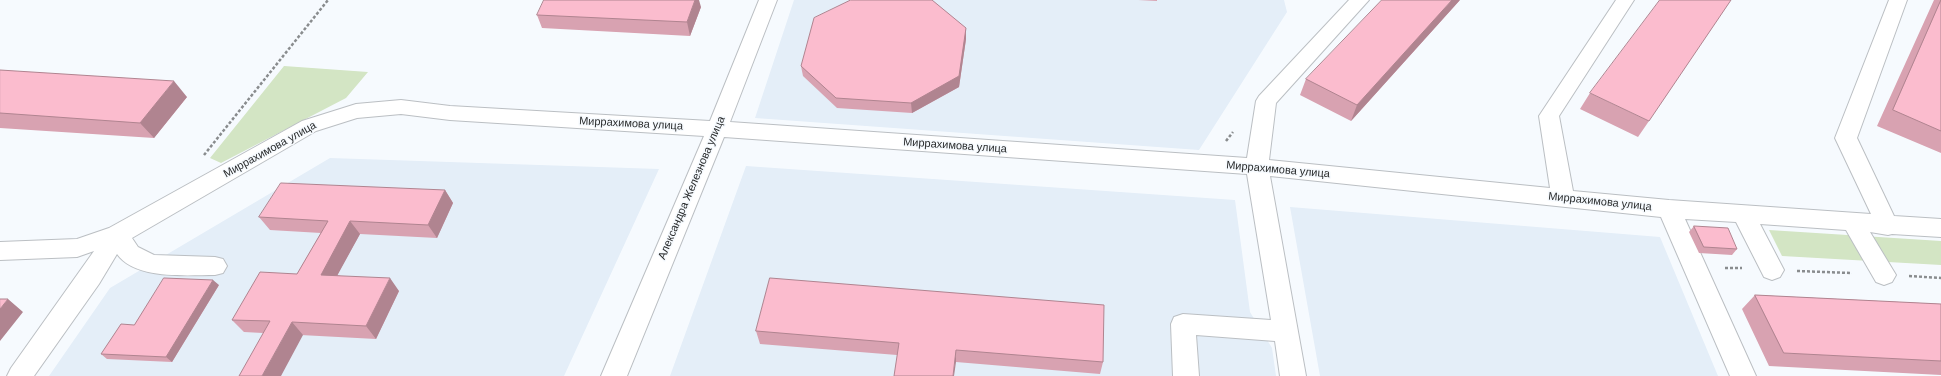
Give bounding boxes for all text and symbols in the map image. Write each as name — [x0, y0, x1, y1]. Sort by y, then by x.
street label: Александра Железнова улица — [656, 114, 728, 262]
street label: Миррахимова улица — [579, 115, 683, 133]
street label: Миррахимова улица — [221, 119, 319, 181]
street label: Миррахимова улица — [903, 136, 1007, 156]
street label: Миррахимова улица — [1226, 159, 1330, 181]
street label: Миррахимова улица — [1548, 190, 1652, 214]

